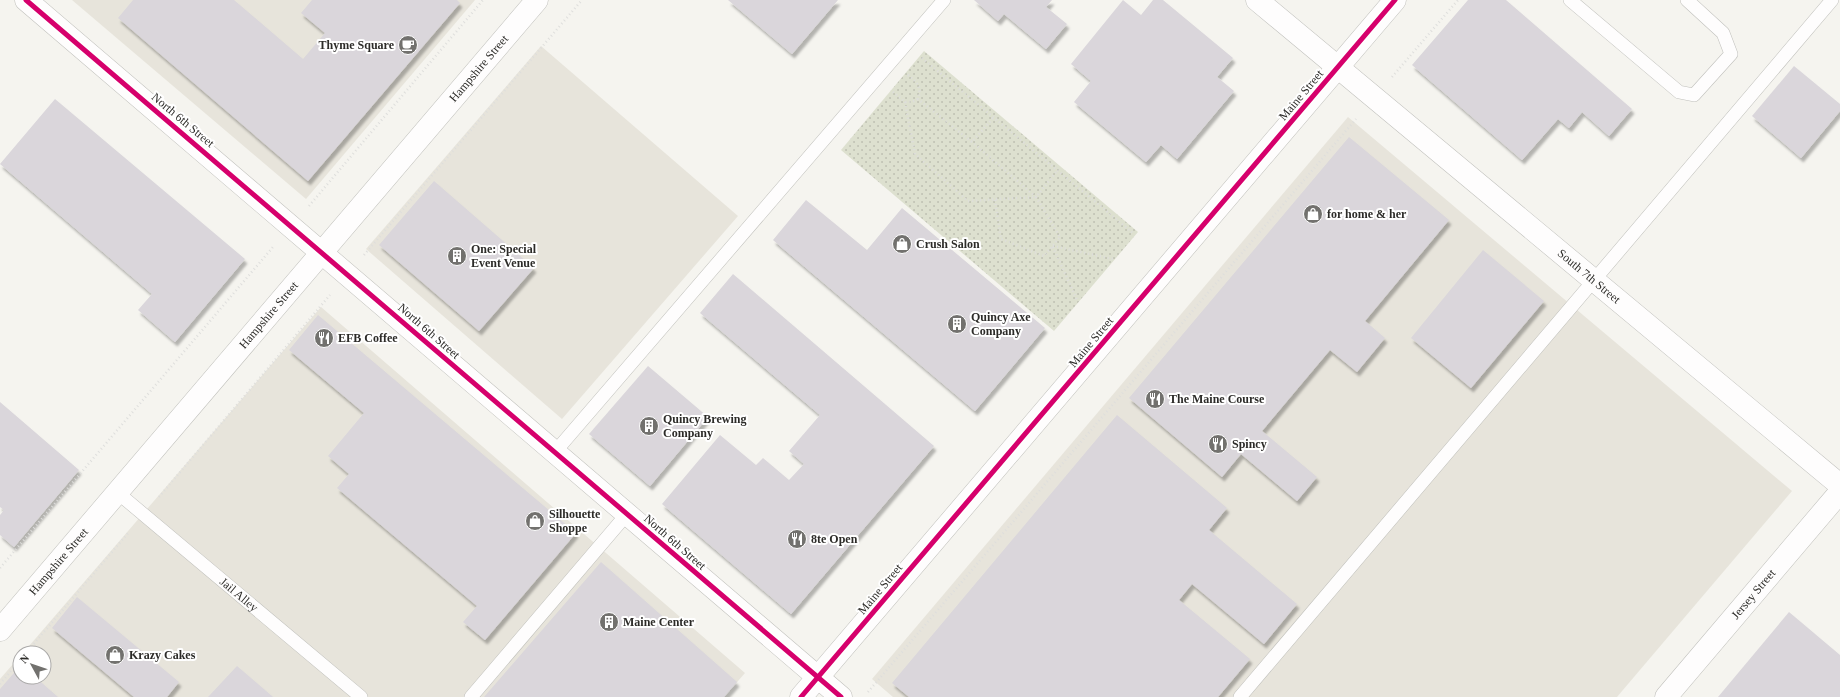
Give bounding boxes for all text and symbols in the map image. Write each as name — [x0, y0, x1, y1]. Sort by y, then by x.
street label: Hampshire Street — [446, 31, 512, 105]
cafe icon: Thyme Square — [397, 34, 419, 56]
place label: Thyme Square — [319, 38, 395, 52]
street label: Maine Street — [1276, 66, 1327, 123]
street label: North 6th Street — [149, 90, 218, 151]
shop icon: for home & her — [1302, 203, 1324, 225]
place label: for home & her — [1327, 207, 1407, 221]
shop icon: Crush Salon — [891, 233, 913, 255]
place label: Crush Salon — [916, 237, 980, 251]
place label: One: Special Event Venue — [471, 242, 537, 270]
building icon: One: Special Event Venue — [446, 245, 468, 267]
street label: South 7th Street — [1555, 246, 1624, 307]
street label: Hampshire Street — [236, 278, 301, 351]
street label: North 6th Street — [395, 300, 463, 362]
place label: Quincy Axe Company — [971, 310, 1031, 338]
building icon: Quincy Axe Company — [946, 313, 968, 335]
street label: Maine Street — [1066, 313, 1117, 370]
restaurant icon: EFB Coffee — [313, 327, 335, 349]
place label: EFB Coffee — [338, 331, 398, 345]
restaurant icon: The Maine Course — [1144, 388, 1166, 410]
place label: The Maine Course — [1169, 392, 1265, 406]
place label: Quincy Brewing Company — [663, 412, 746, 440]
building icon: Quincy Brewing Company — [638, 415, 660, 437]
restaurant icon: Spincy — [1207, 433, 1229, 455]
place label: Spincy — [1232, 437, 1267, 451]
place label: Silhouette Shoppe — [549, 507, 601, 535]
shop icon: Silhouette Shoppe — [524, 510, 546, 532]
street label: North 6th Street — [641, 511, 709, 573]
street label: Hampshire Street — [26, 525, 91, 598]
restaurant icon: 8te Open — [786, 528, 808, 550]
place label: 8te Open — [811, 532, 858, 546]
street label: Maine Street — [855, 560, 906, 617]
street label: Jersey Street — [1728, 566, 1779, 622]
street label: Jail Alley — [217, 575, 261, 615]
building icon: Maine Center — [598, 611, 620, 633]
place label: Maine Center — [623, 615, 695, 629]
shop icon: Krazy Cakes — [104, 644, 126, 666]
north arrow — [12, 645, 52, 685]
place label: Krazy Cakes — [129, 648, 196, 662]
text: N — [17, 652, 32, 665]

